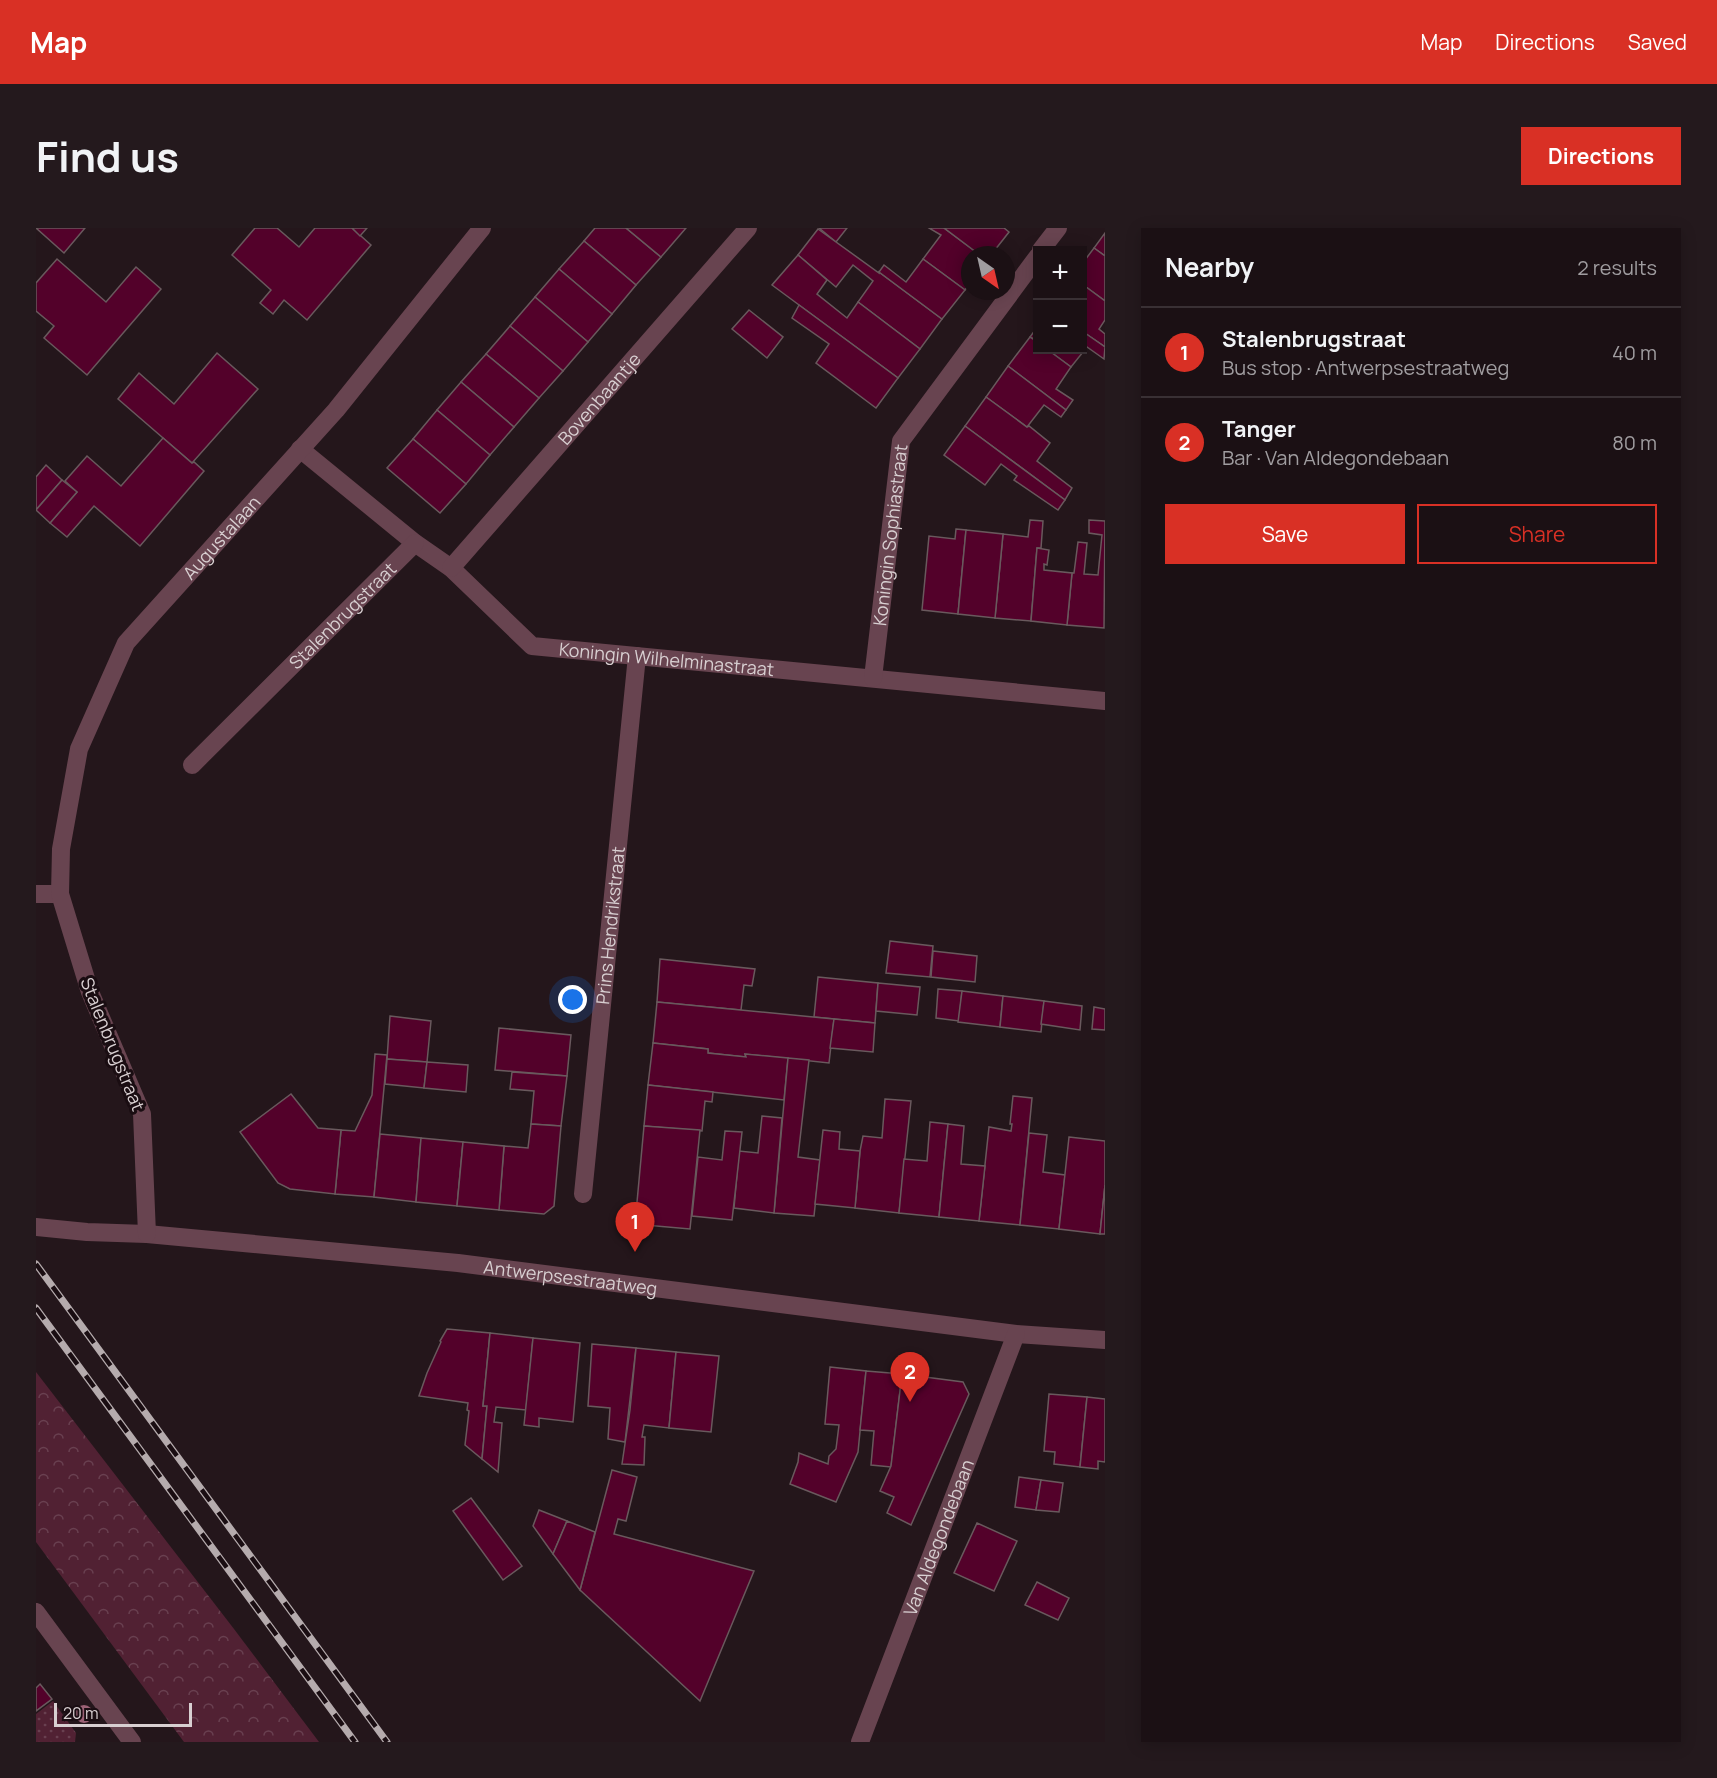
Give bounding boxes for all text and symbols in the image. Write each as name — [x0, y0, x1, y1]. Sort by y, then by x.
text: Map — [30, 23, 87, 61]
text: Map — [1421, 28, 1462, 56]
text: Directions — [1495, 28, 1595, 56]
text: Saved — [1628, 28, 1687, 56]
text: Find us — [36, 127, 179, 185]
button: Directions — [1521, 127, 1681, 185]
north arrow — [961, 246, 1015, 300]
map controls — [1033, 246, 1087, 354]
button: + — [1033, 246, 1087, 300]
text: Nearby — [1165, 249, 1254, 285]
text: 2 results — [1577, 254, 1657, 281]
button: − — [1033, 300, 1087, 354]
text: Stalenbrugstraat — [1222, 324, 1406, 354]
text: 1 — [1180, 339, 1189, 366]
text: 40 m — [1612, 339, 1657, 366]
street label: Bovenbaantje — [552, 347, 646, 450]
text: Bus stop · Antwerpsestraatweg — [1222, 354, 1509, 381]
text: Tanger — [1222, 414, 1296, 444]
text: 2 — [1179, 429, 1190, 456]
text: 80 m — [1612, 429, 1657, 456]
street label: Koningin Sophiastraat — [867, 443, 913, 627]
text: Bar · Van Aldegondebaan — [1222, 444, 1449, 471]
street label: Augustalaan — [177, 490, 265, 584]
button: Save — [1165, 504, 1405, 564]
button: Share — [1417, 504, 1657, 564]
street label: Stalenbrugstraat — [283, 557, 401, 674]
street label: Koningin Wilhelminastraat — [558, 637, 775, 681]
street label: Prins Hendrikstraat — [590, 845, 630, 1006]
street label: Stalenbrugstraat — [75, 974, 151, 1114]
your location — [558, 985, 587, 1014]
pin: 1 — [616, 1202, 654, 1252]
street label: Antwerpsestraatweg — [482, 1254, 659, 1300]
pin: 2 — [890, 1352, 930, 1402]
street label: Van Aldegondebaan — [897, 1456, 979, 1619]
scale bar — [54, 1700, 192, 1728]
text: 20 m — [63, 1702, 99, 1724]

